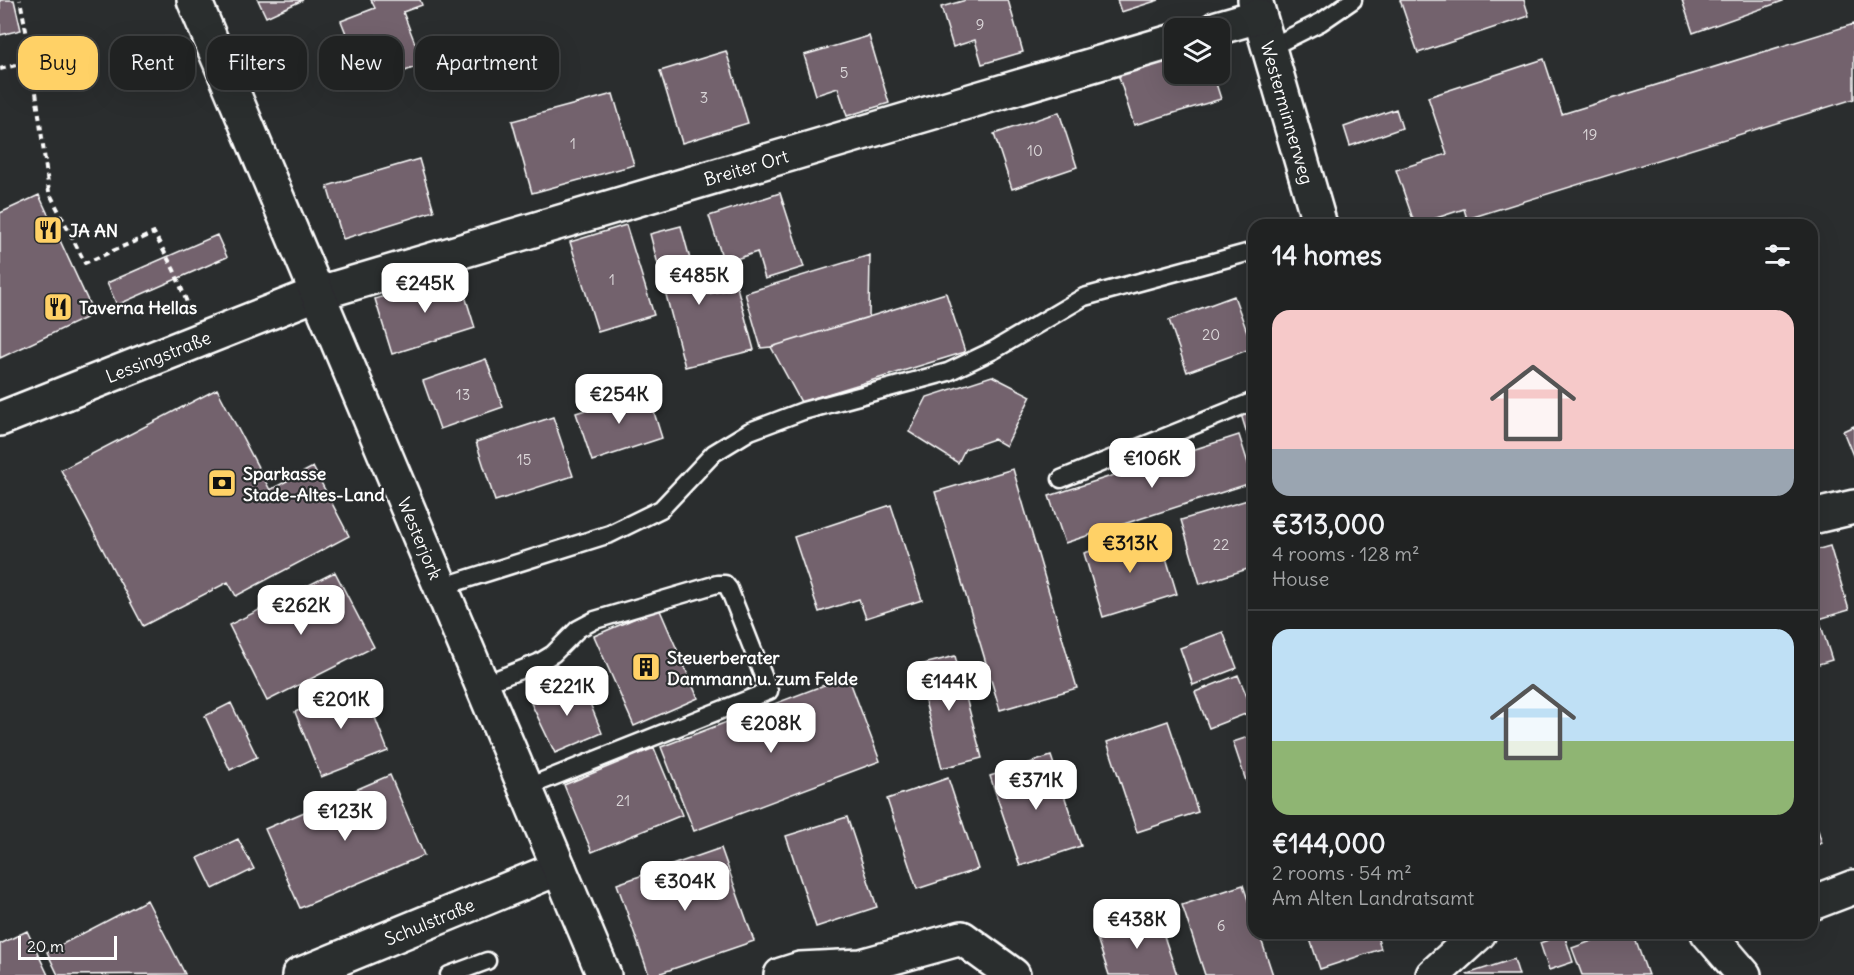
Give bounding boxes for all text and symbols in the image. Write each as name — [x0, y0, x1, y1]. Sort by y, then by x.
house number: 9 — [976, 15, 984, 34]
map controls — [1164, 18, 1230, 84]
button: layers — [1164, 18, 1230, 84]
chip: Buy — [18, 36, 98, 90]
chip: Rent — [110, 36, 195, 90]
chip: Filters — [207, 36, 307, 90]
chip: New — [319, 36, 403, 90]
chip: Apartment — [415, 36, 559, 90]
street label: Westerminnerweg — [1256, 38, 1319, 187]
house number: 5 — [840, 63, 848, 82]
house number: 3 — [700, 88, 708, 107]
house number: 19 — [1583, 125, 1597, 144]
house number: 1 — [570, 134, 576, 153]
house number: 10 — [1027, 141, 1043, 160]
street label: Breiter Ort — [701, 144, 791, 191]
restaurant icon: JA AN — [32, 214, 64, 246]
place label: JA AN — [69, 219, 118, 242]
text: 14 homes — [1272, 239, 1382, 272]
icon: filters — [1761, 239, 1794, 272]
pin: €485K — [657, 255, 741, 306]
text: €485K — [669, 262, 729, 287]
pin: €245K — [383, 263, 467, 314]
text: €245K — [396, 270, 454, 295]
house number: 1 — [609, 270, 615, 289]
restaurant icon: Taverna Hellas — [42, 291, 74, 323]
place label: Taverna Hellas — [79, 296, 197, 319]
street label: Lessingstraße — [102, 325, 214, 388]
house number: 20 — [1202, 325, 1220, 344]
icon: home — [1479, 349, 1587, 457]
pin: €254K — [577, 374, 661, 425]
text: €254K — [589, 381, 649, 406]
house number: 13 — [456, 385, 470, 404]
pin: €106K — [1110, 438, 1194, 489]
text: €106K — [1123, 445, 1181, 470]
house number: 15 — [517, 450, 531, 469]
place label: Sparkasse Stade-Altes-Land — [243, 462, 385, 506]
bank icon: Sparkasse Stade-Altes-Land — [206, 467, 238, 499]
street label: Westerjork — [393, 494, 448, 583]
text: €313,000 — [1272, 508, 1385, 541]
pin: €313K — [1088, 523, 1172, 574]
text: €313K — [1102, 530, 1158, 555]
house number: 22 — [1213, 535, 1229, 554]
text: 4 rooms · 128 m² — [1272, 541, 1420, 566]
text: House — [1272, 566, 1329, 591]
pin: €262K — [259, 585, 343, 636]
text: €262K — [272, 592, 330, 617]
place label: Steuerberater Dammann u. zum Felde — [667, 646, 858, 690]
building icon: Steuerberater Dammann u. zum Felde — [630, 651, 662, 683]
pin: €144K — [907, 661, 991, 712]
pin: €221K — [525, 666, 609, 717]
text: €144K — [921, 668, 977, 693]
icon: home — [1479, 668, 1587, 776]
text: €221K — [539, 673, 595, 698]
pin: €201K — [299, 679, 383, 730]
text: €201K — [312, 686, 370, 711]
pin: €208K — [729, 703, 813, 754]
text: €208K — [741, 710, 801, 735]
pin: €371K — [994, 760, 1078, 811]
text: €371K — [1009, 767, 1063, 792]
pin: €123K — [303, 791, 387, 842]
house number: 21 — [616, 791, 630, 810]
text: €123K — [317, 798, 373, 823]
text: €144,000 — [1272, 827, 1386, 860]
text: 2 rooms · 54 m² — [1272, 860, 1412, 885]
pin: €304K — [643, 861, 727, 912]
text: €304K — [654, 868, 716, 893]
text: Am Alten Landratsamt — [1272, 885, 1474, 910]
street label: Schulstraße — [381, 893, 478, 950]
pin: €438K — [1095, 899, 1179, 950]
text: €438K — [1107, 906, 1167, 931]
house number: 6 — [1217, 916, 1225, 935]
scale bar — [18, 933, 117, 960]
text: 20 m — [27, 936, 64, 956]

